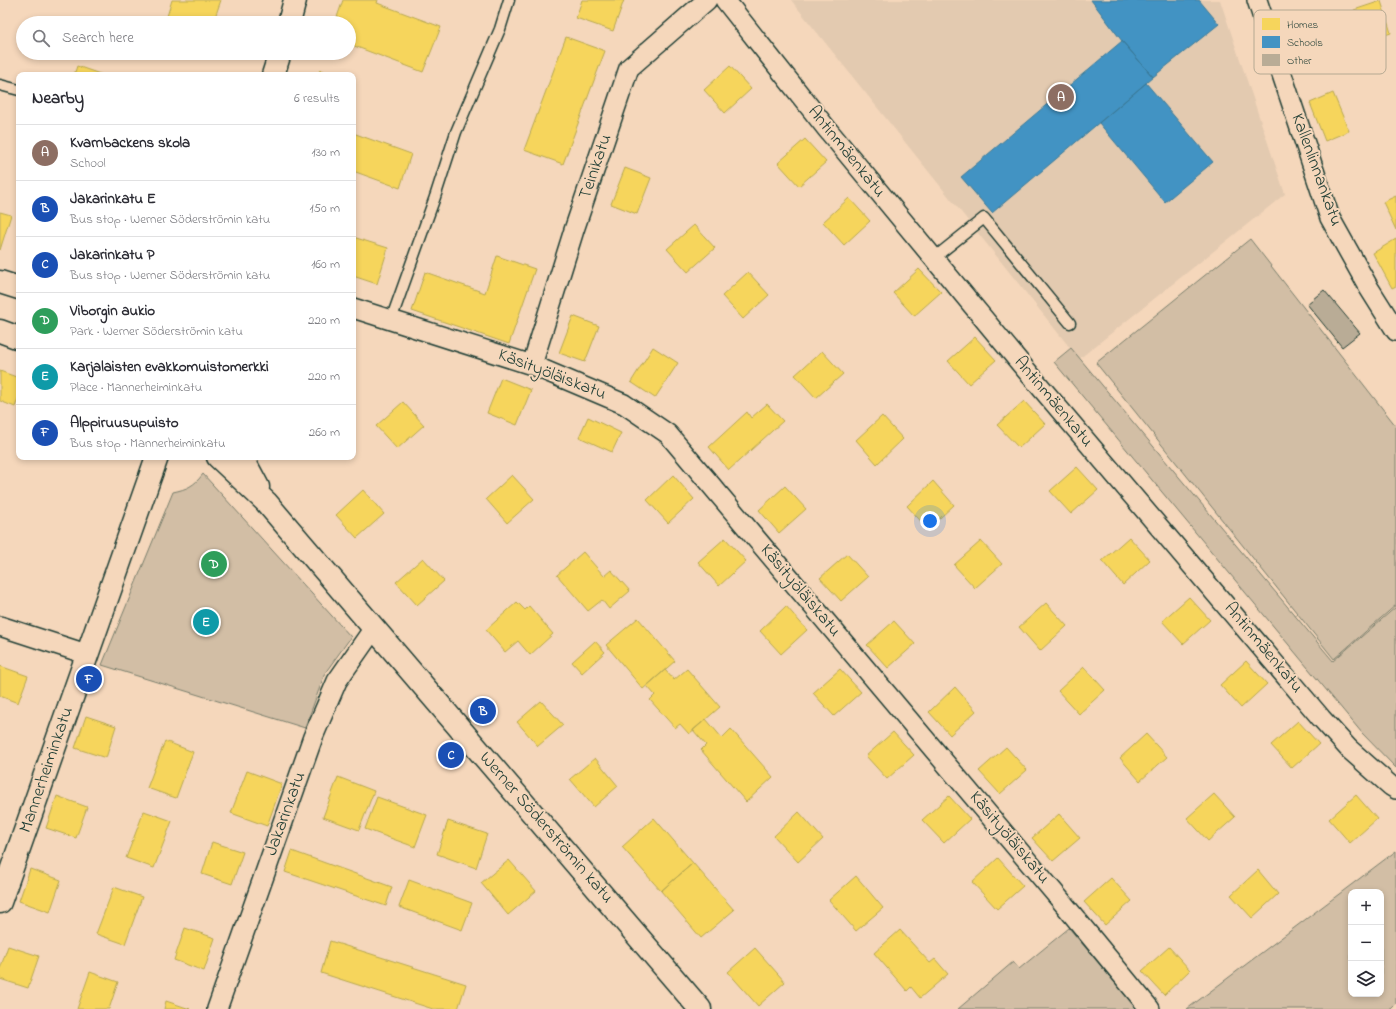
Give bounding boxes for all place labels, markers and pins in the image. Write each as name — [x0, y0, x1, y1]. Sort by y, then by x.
pin: A — [1048, 82, 1074, 112]
pin: D — [201, 549, 227, 579]
pin: E — [193, 607, 219, 637]
pin: F — [76, 664, 102, 694]
pin: B — [470, 696, 496, 726]
pin: C — [438, 740, 464, 770]

